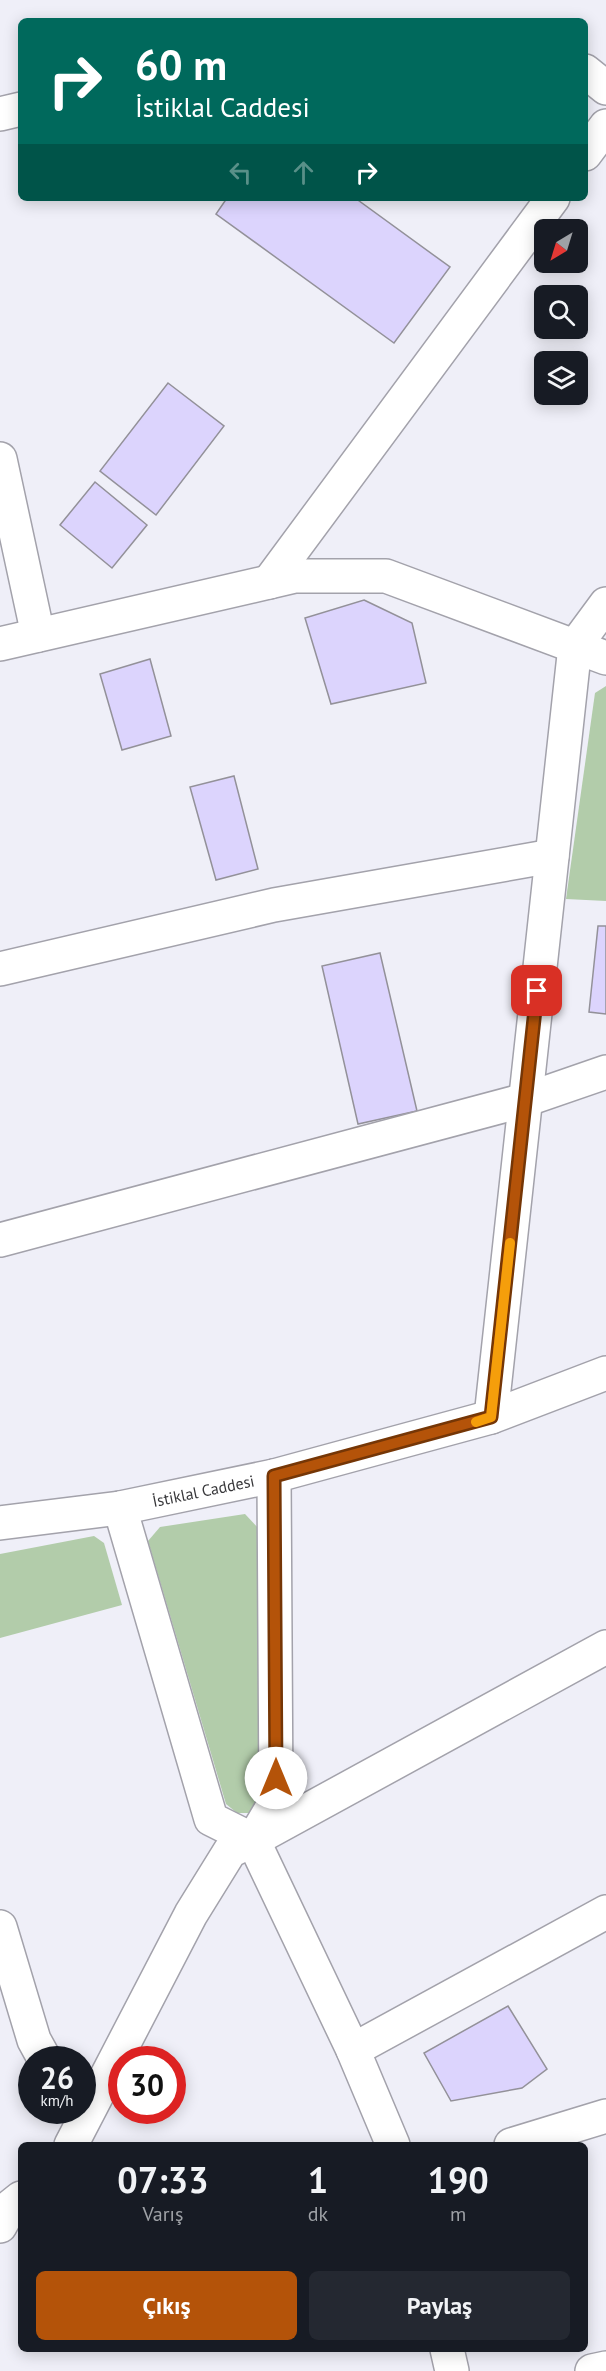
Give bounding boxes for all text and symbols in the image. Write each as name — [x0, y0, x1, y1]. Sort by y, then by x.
text: 60 m — [135, 37, 227, 92]
icon: right — [36, 42, 114, 120]
text: İstiklal Caddesi — [135, 90, 310, 124]
icon: left — [224, 156, 257, 189]
icon: ahead — [287, 156, 320, 189]
icon: right — [350, 156, 383, 189]
north arrow — [534, 219, 588, 273]
map controls — [534, 219, 588, 405]
button: search — [534, 285, 588, 339]
button: layers — [534, 351, 588, 405]
pin — [511, 965, 562, 1016]
icon: arrive — [520, 974, 553, 1007]
street label: İstiklal Caddesi — [151, 1470, 256, 1511]
position arrow — [244, 1746, 308, 1810]
speed limit sign: 30 — [108, 2046, 186, 2124]
text: 26 — [40, 2058, 74, 2097]
text: km/h — [41, 2091, 73, 2110]
text: 07:33 — [117, 2156, 209, 2203]
text: 1 — [308, 2156, 328, 2203]
text: 190 — [427, 2156, 489, 2203]
text: Varış — [142, 2201, 183, 2227]
text: dk — [308, 2201, 328, 2227]
text: m — [450, 2201, 466, 2227]
button: Çıkış — [36, 2271, 297, 2340]
button: Paylaş — [309, 2271, 570, 2340]

